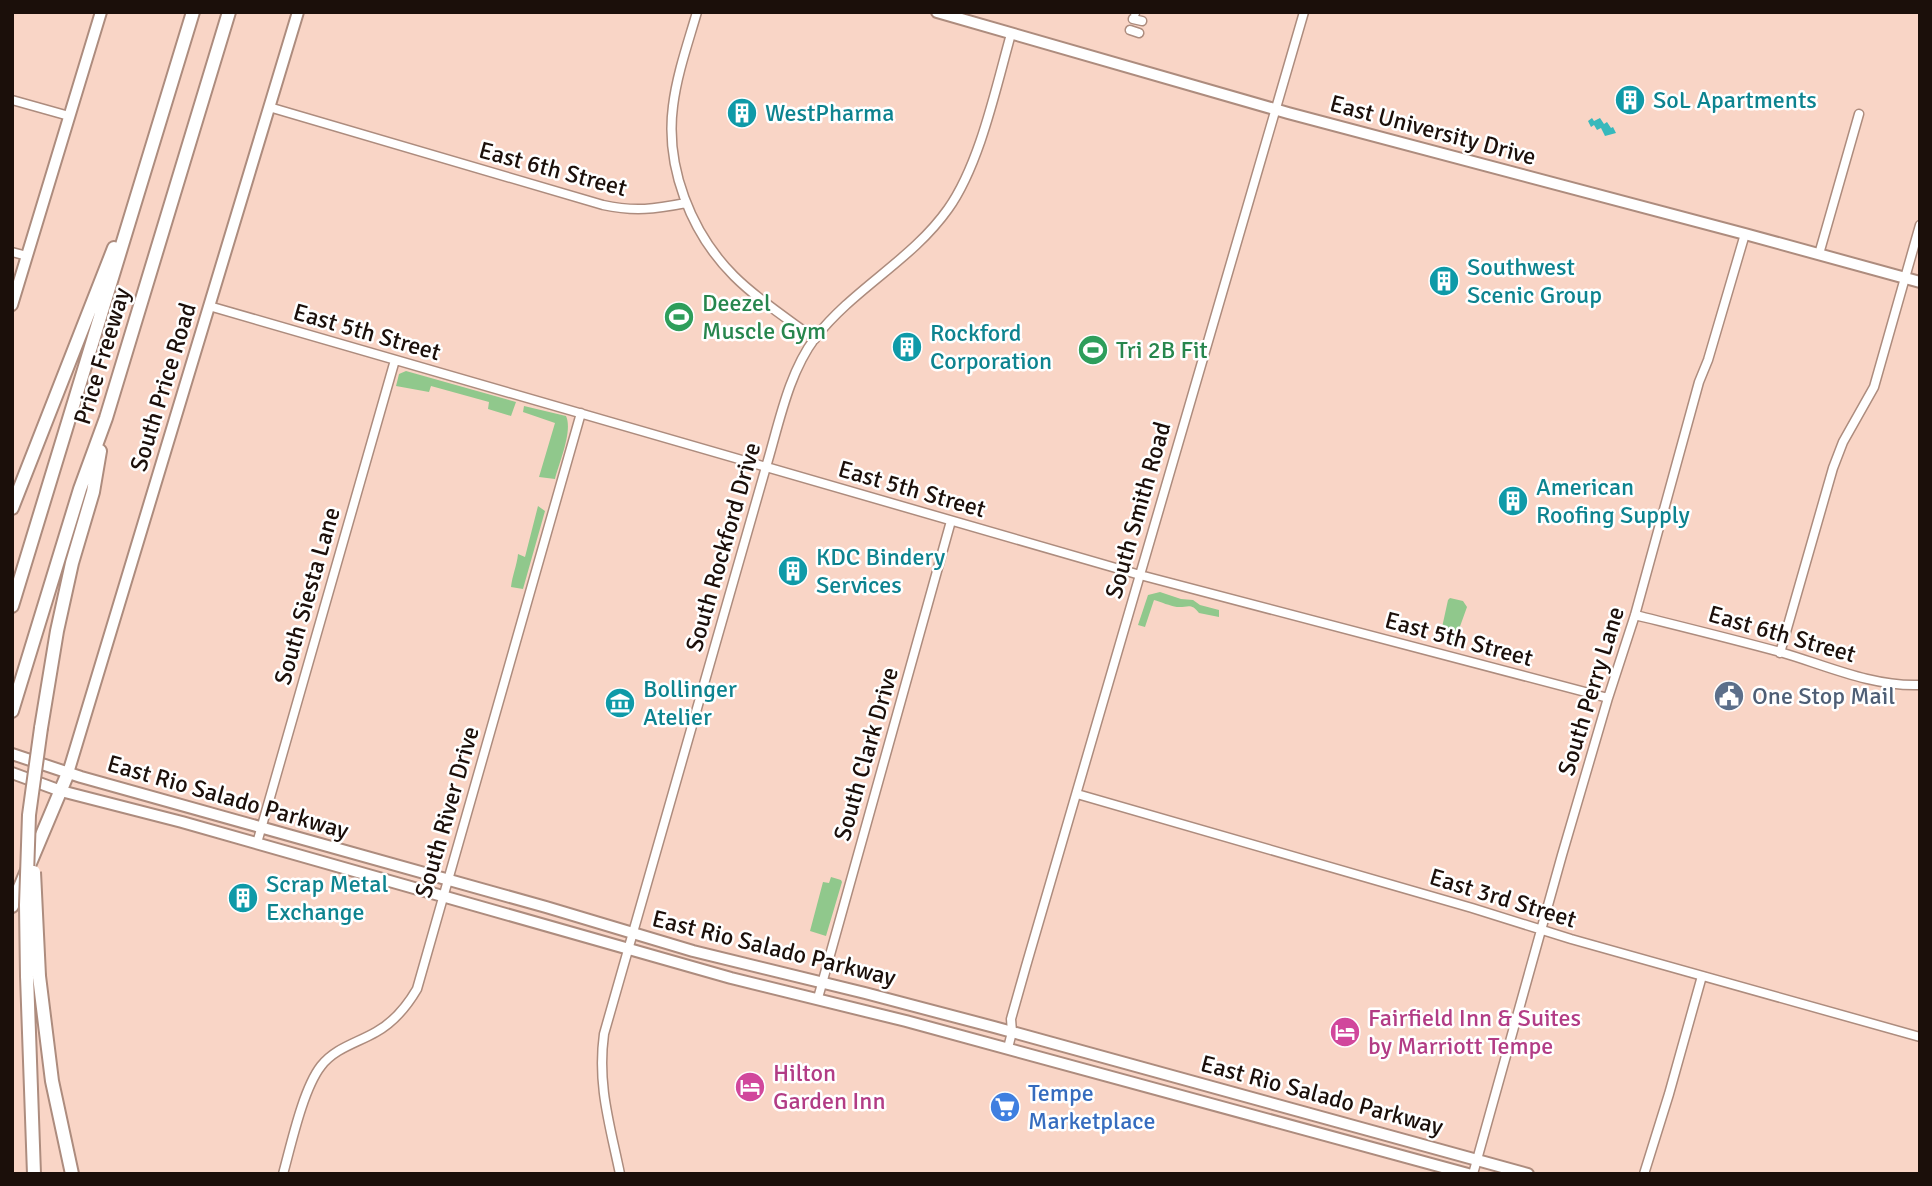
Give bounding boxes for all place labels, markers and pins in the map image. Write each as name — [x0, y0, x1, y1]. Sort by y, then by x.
building icon: SoL Apartments — [1613, 83, 1647, 117]
place label: SoL Apartments — [1653, 85, 1817, 115]
building icon: WestPharma — [725, 96, 759, 130]
place label: WestPharma — [765, 98, 894, 128]
place label: Southwest Scenic Group — [1467, 252, 1602, 310]
building icon: Southwest Scenic Group — [1427, 264, 1461, 298]
place label: Deezel Muscle Gym — [702, 288, 826, 346]
sports icon: Deezel Muscle Gym — [662, 300, 696, 334]
place label: Rockford Corporation — [930, 318, 1052, 376]
building icon: Rockford Corporation — [890, 330, 924, 364]
sports icon: Tri 2B Fit — [1076, 333, 1110, 367]
place label: Tri 2B Fit — [1116, 335, 1208, 365]
place label: American Roofing Supply — [1536, 472, 1690, 530]
building icon: American Roofing Supply — [1496, 484, 1530, 518]
place label: KDC Bindery Services — [816, 542, 945, 600]
building icon: KDC Bindery Services — [776, 554, 810, 588]
place label: Bollinger Atelier — [643, 674, 737, 732]
public building icon: One Stop Mail — [1712, 679, 1746, 713]
place label: One Stop Mail — [1752, 681, 1895, 711]
museum icon: Bollinger Atelier — [603, 686, 637, 720]
place label: Scrap Metal Exchange — [266, 869, 388, 927]
building icon: Scrap Metal Exchange — [226, 881, 260, 915]
place label: Fairfield Inn & Suites by Marriott Tempe — [1368, 1003, 1581, 1061]
hotel icon: Fairfield Inn & Suites by Marriott Tempe — [1328, 1015, 1362, 1049]
place label: Hilton Garden Inn — [773, 1058, 886, 1116]
hotel icon: Hilton Garden Inn — [733, 1070, 767, 1104]
place label: Tempe Marketplace — [1028, 1078, 1155, 1136]
supermarket icon: Tempe Marketplace — [988, 1090, 1022, 1124]

